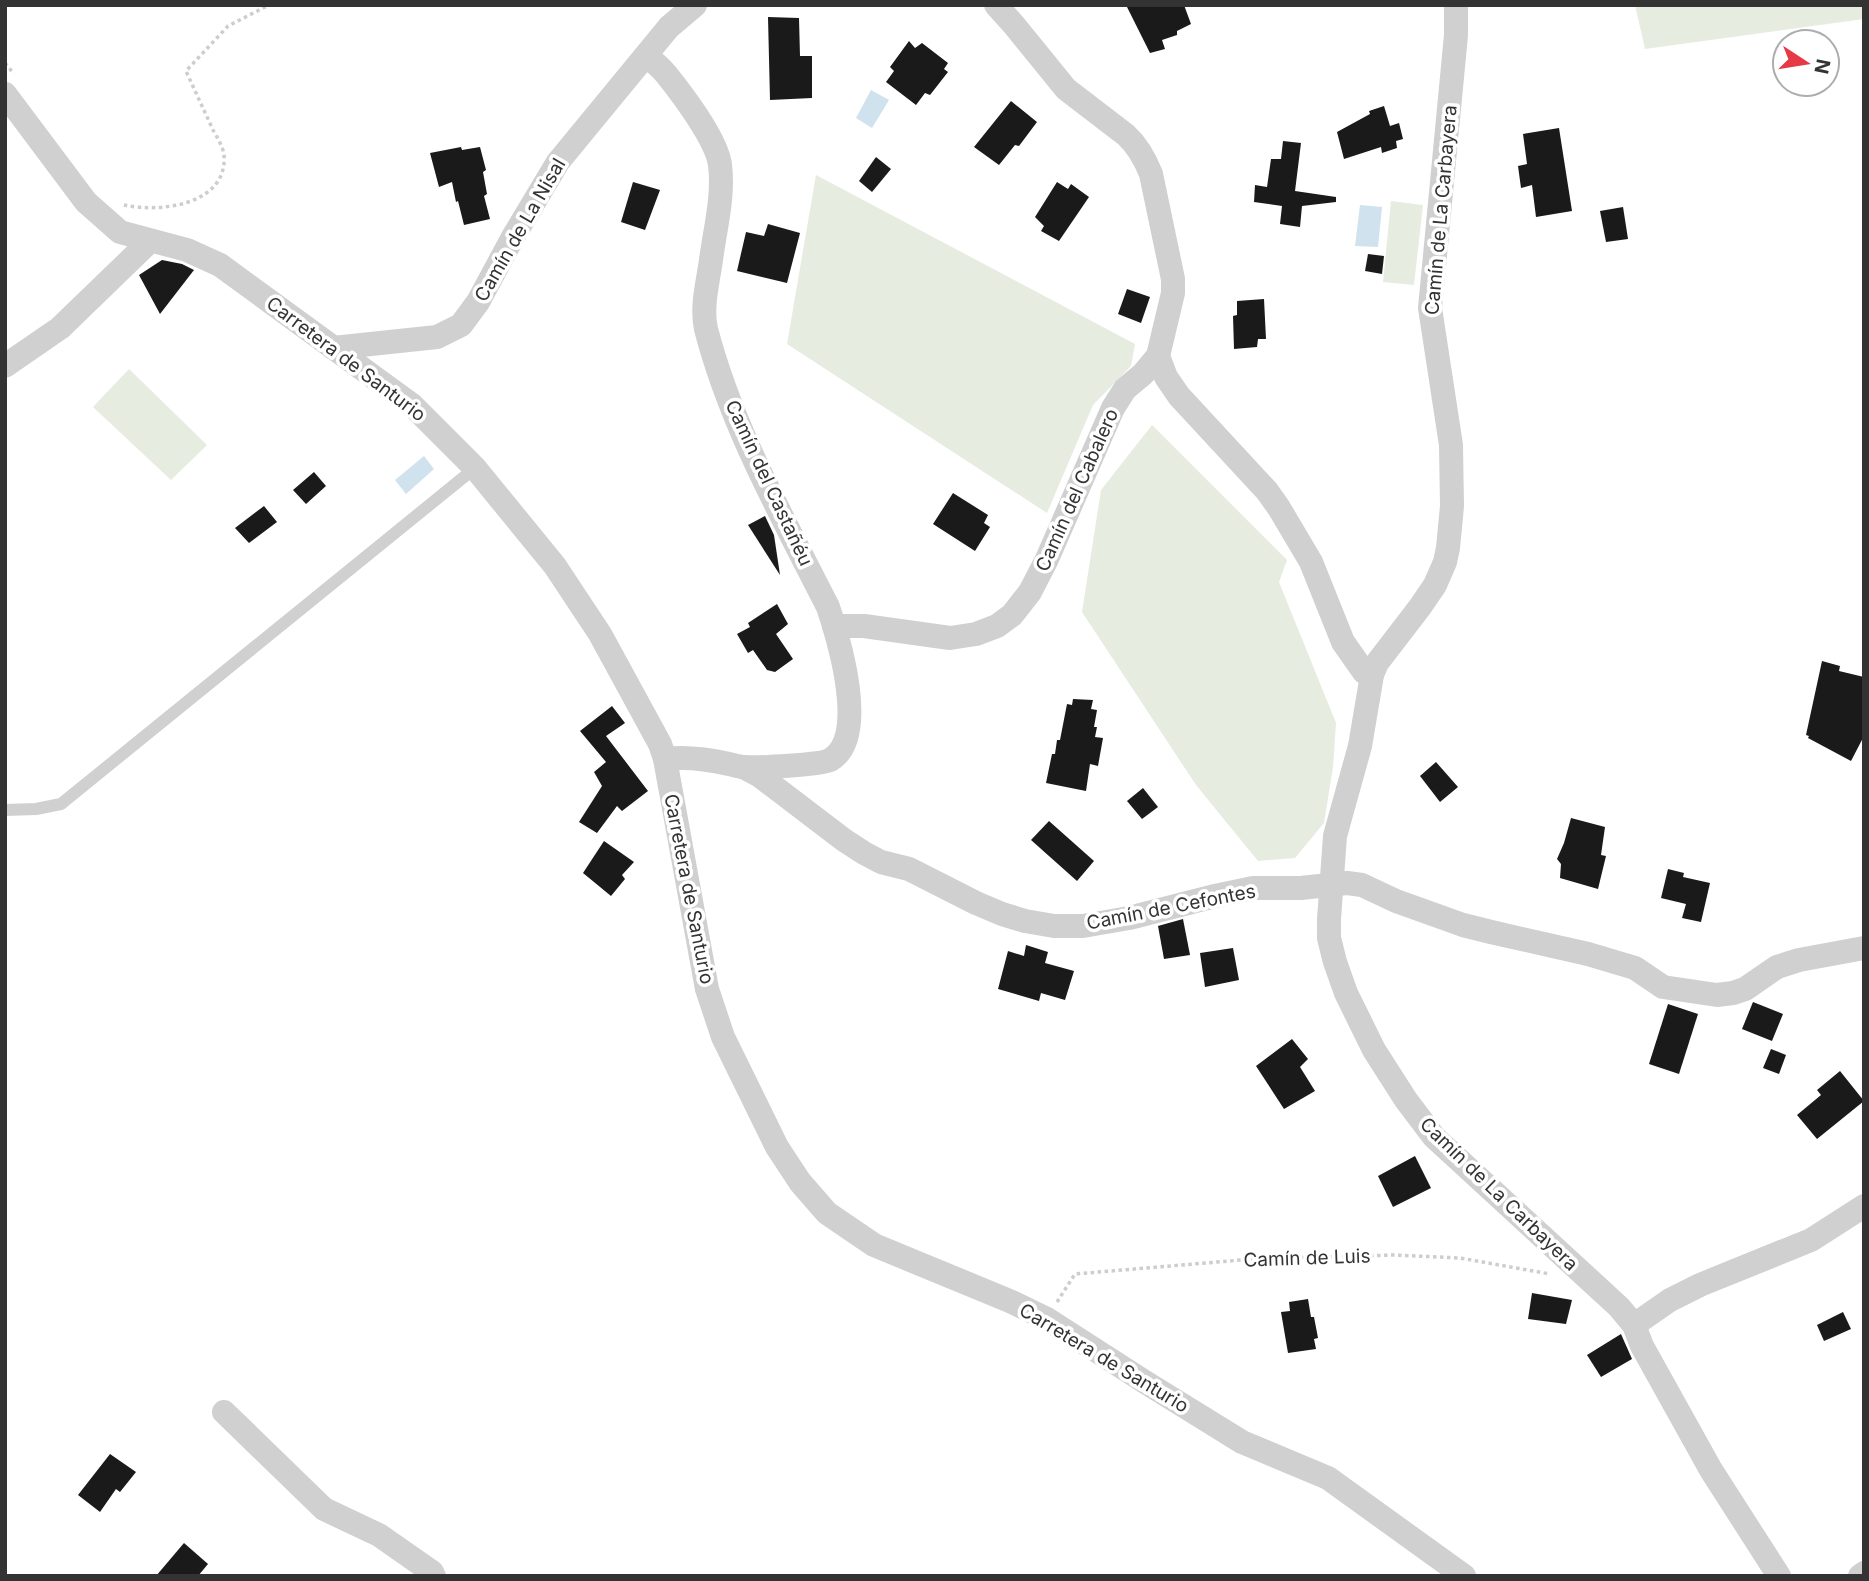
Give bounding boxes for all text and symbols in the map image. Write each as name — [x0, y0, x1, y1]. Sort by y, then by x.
north arrow — [1771, 28, 1841, 98]
text: N — [1809, 57, 1835, 76]
street label: Camín de La Carbayera — [1420, 104, 1462, 316]
street label: Camín de La Nisal — [470, 154, 570, 306]
street label: Carretera de Santurio — [262, 292, 430, 426]
street label: Camín del Castañéu — [721, 397, 817, 569]
street label: Camín del Cabalero — [1031, 405, 1123, 575]
street label: Carretera de Santurio — [659, 792, 719, 986]
street label: Camín de Cefontes — [1085, 879, 1257, 935]
street label: Camín de La Carbayera — [1415, 1113, 1583, 1275]
street label: Camín de Luis — [1243, 1244, 1371, 1272]
street label: Carretera de Santurio — [1015, 1298, 1193, 1418]

